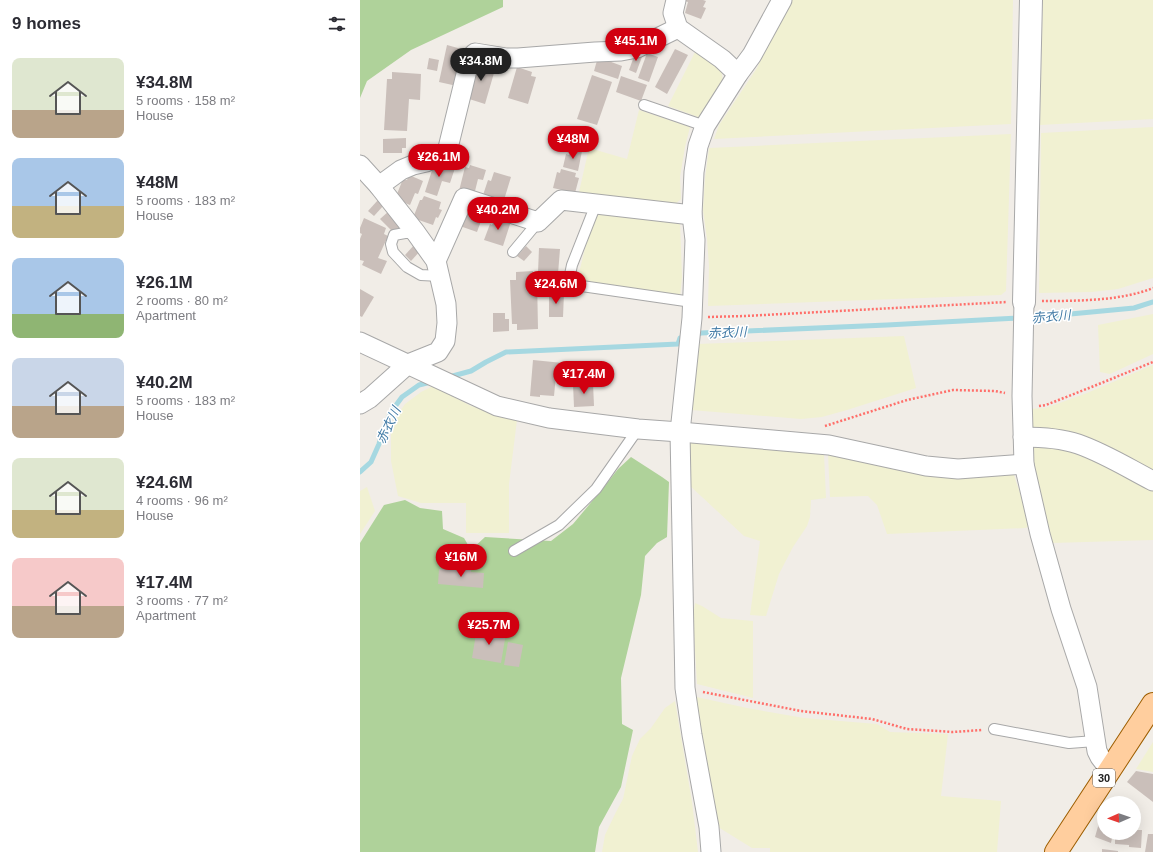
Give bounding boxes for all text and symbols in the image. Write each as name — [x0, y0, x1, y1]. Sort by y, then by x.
icon: filters — [326, 13, 348, 35]
text: 9 homes — [12, 14, 81, 33]
pin: ¥45.1M — [603, 28, 669, 62]
text: ¥45.1M — [614, 33, 658, 48]
pin: ¥34.8M — [448, 48, 514, 82]
text: ¥34.8M — [459, 53, 503, 68]
text: ¥34.8M — [136, 73, 193, 92]
icon: home — [44, 74, 92, 122]
text: 5 rooms · 158 m² — [136, 93, 235, 108]
text: House — [136, 108, 174, 123]
pin: ¥48M — [549, 126, 597, 160]
text: ¥48M — [557, 131, 589, 146]
pin: ¥26.1M — [406, 144, 472, 178]
text: ¥26.1M — [417, 149, 461, 164]
text: ¥48M — [136, 173, 179, 192]
icon: home — [44, 174, 92, 222]
text: 5 rooms · 183 m² — [136, 193, 235, 208]
pin: ¥40.2M — [465, 197, 531, 231]
text: ¥40.2M — [476, 202, 520, 217]
text: House — [136, 208, 174, 223]
pin: ¥24.6M — [523, 271, 589, 305]
text: ¥26.1M — [136, 273, 193, 292]
icon: home — [44, 274, 92, 322]
text: ¥24.6M — [534, 276, 578, 291]
text: 2 rooms · 80 m² — [136, 293, 228, 308]
water label: 赤衣川 — [1031, 307, 1073, 326]
text: Apartment — [136, 308, 196, 323]
water label: 赤衣川 — [707, 324, 749, 341]
pin: ¥17.4M — [551, 361, 617, 395]
text: ¥17.4M — [562, 366, 606, 381]
text: ¥40.2M — [136, 373, 193, 392]
icon: home — [44, 374, 92, 422]
text: 5 rooms · 183 m² — [136, 393, 235, 408]
water label: 赤衣川 — [373, 403, 405, 446]
text: House — [136, 408, 174, 423]
text: ¥24.6M — [136, 473, 193, 492]
icon: home — [44, 474, 92, 522]
text: 4 rooms · 96 m² — [136, 493, 228, 508]
text: House — [136, 508, 174, 523]
pin: ¥16M — [437, 544, 485, 578]
text: ¥16M — [445, 549, 477, 564]
text: ¥17.4M — [136, 573, 193, 592]
icon: home — [44, 574, 92, 622]
text: 3 rooms · 77 m² — [136, 593, 228, 608]
text: Apartment — [136, 608, 196, 623]
pin: ¥25.7M — [456, 612, 522, 646]
text: ¥25.7M — [467, 617, 511, 632]
road number: 30 — [1093, 769, 1115, 787]
north arrow — [1097, 796, 1141, 840]
map controls — [1097, 796, 1141, 840]

